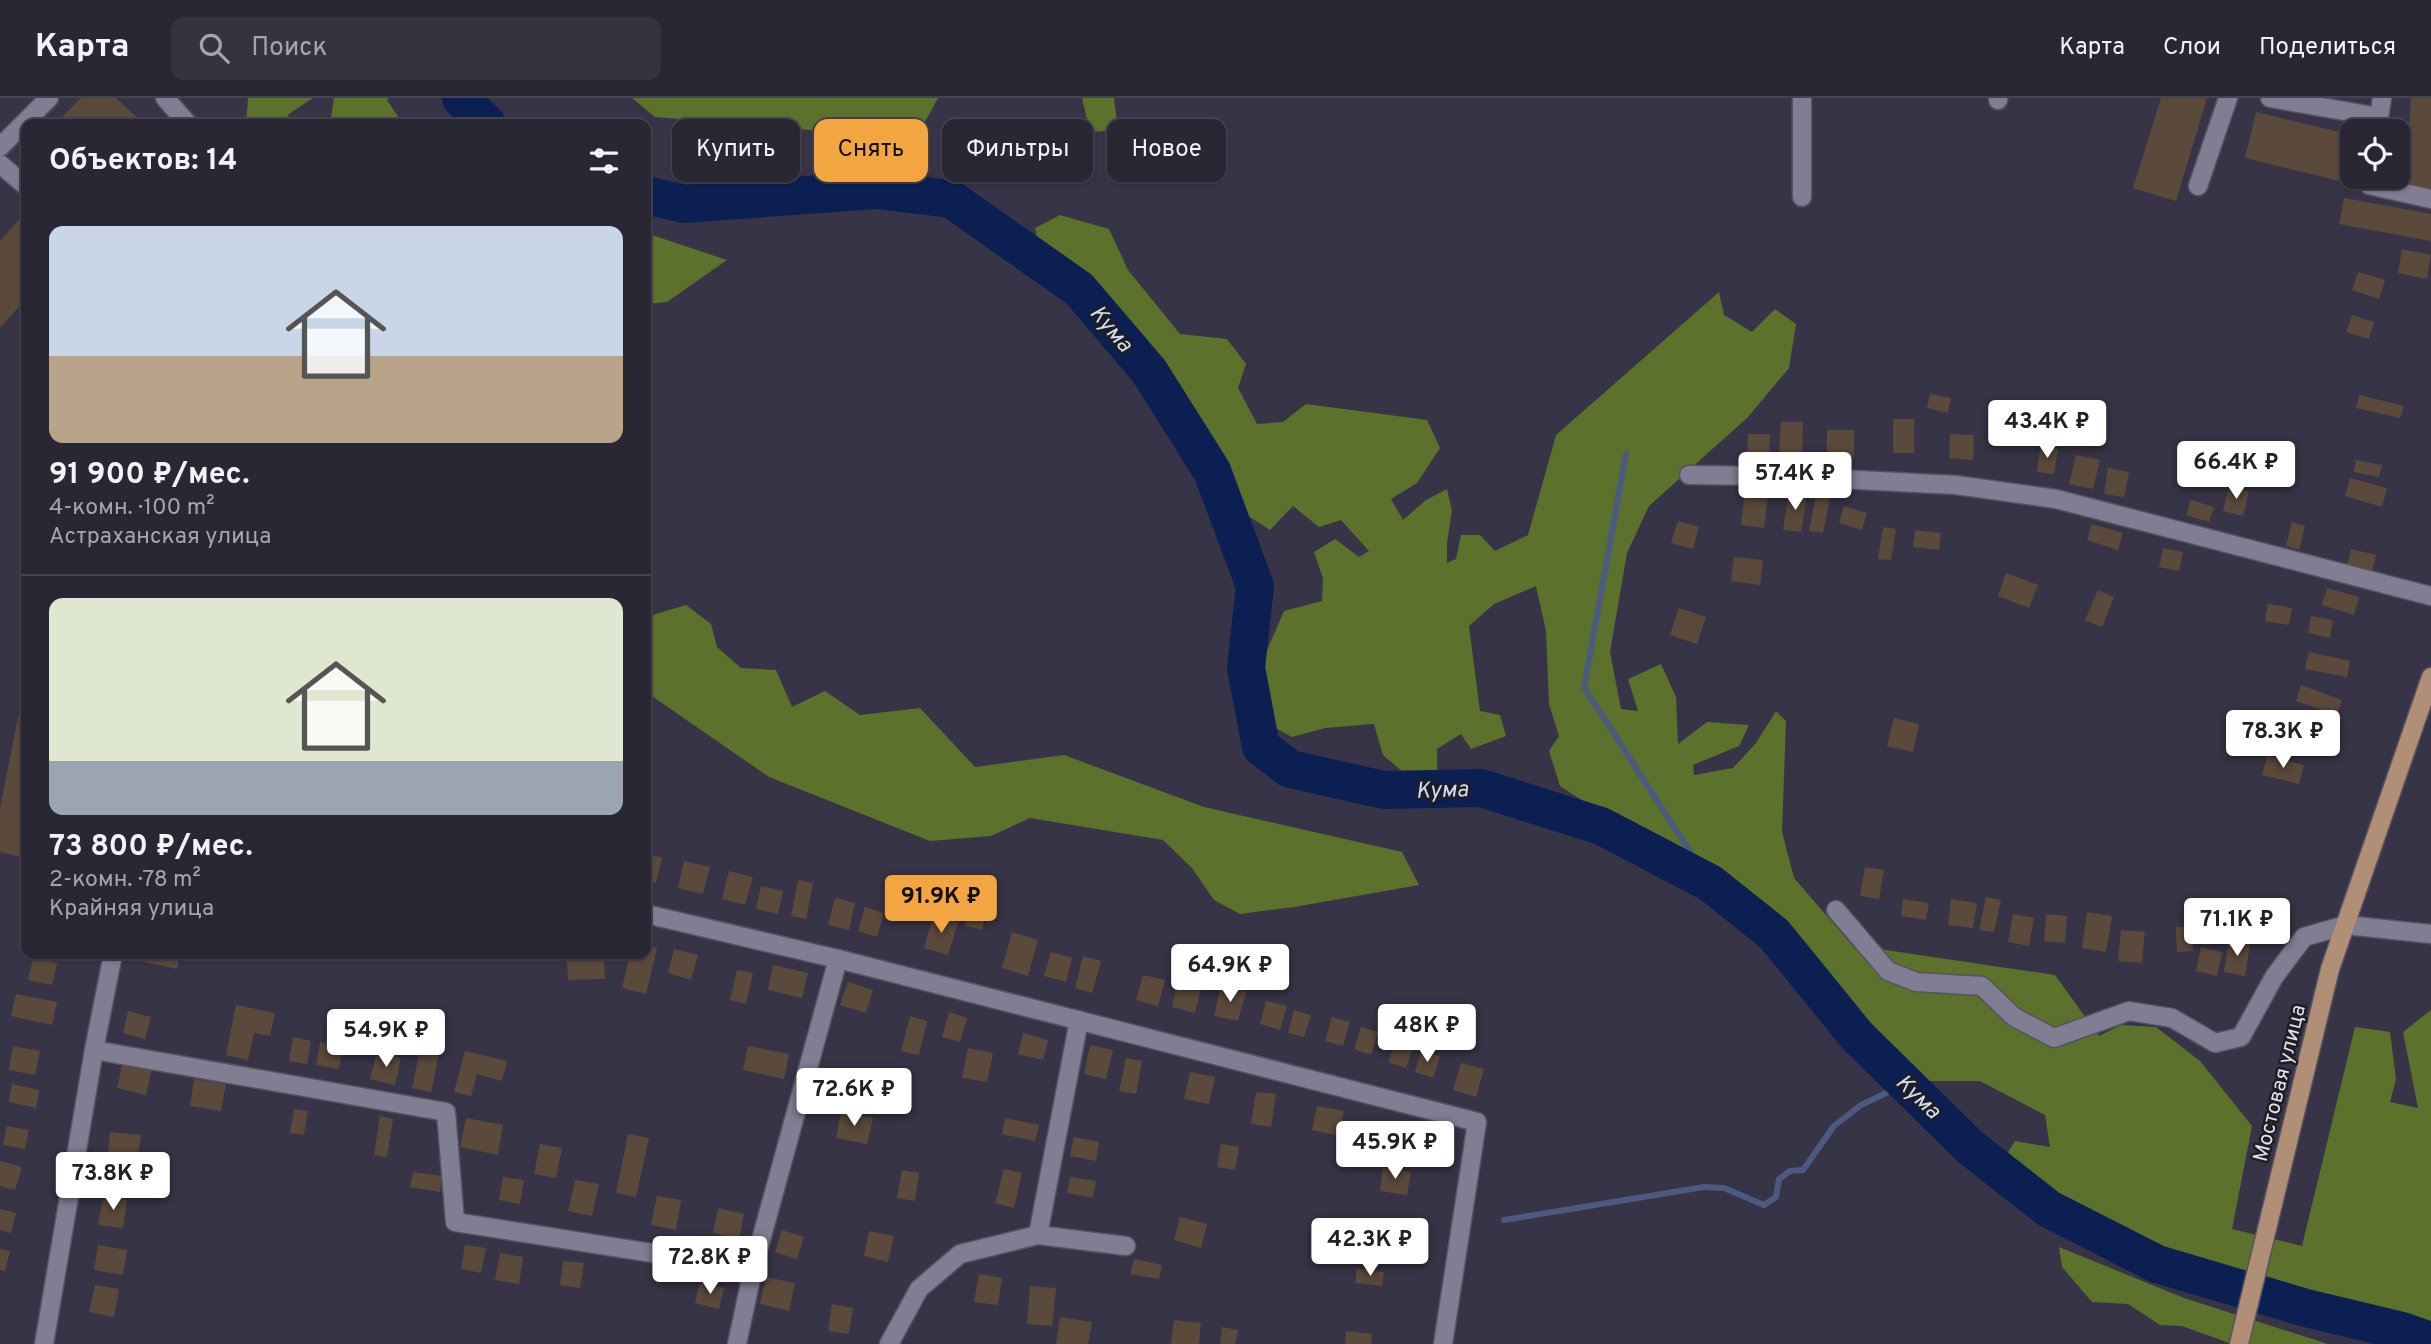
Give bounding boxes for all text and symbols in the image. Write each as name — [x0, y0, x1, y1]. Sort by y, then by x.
search box — [171, 17, 661, 80]
text: Карта — [35, 27, 129, 69]
icon: search — [195, 29, 233, 67]
text: Поиск — [251, 32, 327, 65]
text: Карта — [2059, 33, 2125, 63]
text: Слои — [2163, 33, 2221, 63]
text: Поделиться — [2259, 33, 2396, 63]
chip: Купить — [672, 119, 800, 182]
chip: Снять — [814, 119, 928, 182]
chip: Фильтры — [942, 119, 1093, 182]
chip: Новое — [1107, 119, 1226, 182]
map controls — [2340, 119, 2410, 189]
button: locate — [2340, 119, 2410, 189]
icon: filters — [585, 142, 623, 180]
text: Объектов: 14 — [49, 143, 237, 180]
icon: home — [273, 271, 399, 397]
water label: Кума — [1082, 300, 1138, 359]
pin: 43.4K ₽ — [1982, 400, 2112, 460]
text: 43.4K ₽ — [2004, 408, 2090, 437]
pin: 66.4K ₽ — [2171, 442, 2301, 501]
text: 66.4K ₽ — [2193, 449, 2279, 478]
pin: 57.4K ₽ — [1730, 452, 1860, 512]
text: 91 900 ₽/мес. — [49, 457, 250, 494]
text: 57.4K ₽ — [1755, 460, 1836, 489]
text: 4-комн. · 100 m² — [49, 494, 215, 523]
text: Астраханская улица — [49, 523, 271, 552]
icon: home — [273, 643, 399, 769]
pin: 78.3K ₽ — [2218, 710, 2348, 770]
text: 78.3K ₽ — [2242, 718, 2324, 747]
water label: Кума — [1415, 776, 1469, 807]
text: 73 800 ₽/мес. — [49, 829, 253, 866]
text: 2-комн. · 78 m² — [49, 866, 201, 895]
pin: 91.9K ₽ — [876, 876, 1006, 935]
text: 91.9K ₽ — [901, 883, 981, 912]
text: Крайняя улица — [49, 895, 214, 924]
pin: 71.1K ₽ — [2172, 898, 2302, 958]
text: 71.1K ₽ — [2200, 906, 2274, 935]
pin: 64.9K ₽ — [1165, 944, 1295, 1004]
text: 64.9K ₽ — [1187, 952, 1273, 981]
street label: Мостовая улица — [2248, 1002, 2313, 1165]
pin: 48K ₽ — [1378, 1004, 1476, 1064]
pin: 54.9K ₽ — [321, 1010, 451, 1069]
text: 48K ₽ — [1394, 1012, 1460, 1041]
text: 54.9K ₽ — [343, 1017, 429, 1046]
pin: 72.6K ₽ — [789, 1068, 919, 1128]
water label: Кума — [1888, 1069, 1946, 1127]
text: 72.6K ₽ — [813, 1076, 895, 1105]
pin: 45.9K ₽ — [1330, 1122, 1460, 1181]
text: 45.9K ₽ — [1352, 1129, 1438, 1158]
pin: 73.8K ₽ — [48, 1152, 178, 1212]
text: 73.8K ₽ — [72, 1160, 154, 1189]
pin: 42.3K ₽ — [1305, 1218, 1435, 1278]
text: 42.3K ₽ — [1327, 1226, 1413, 1255]
pin: 72.8K ₽ — [645, 1236, 775, 1296]
text: 72.8K ₽ — [668, 1244, 752, 1273]

